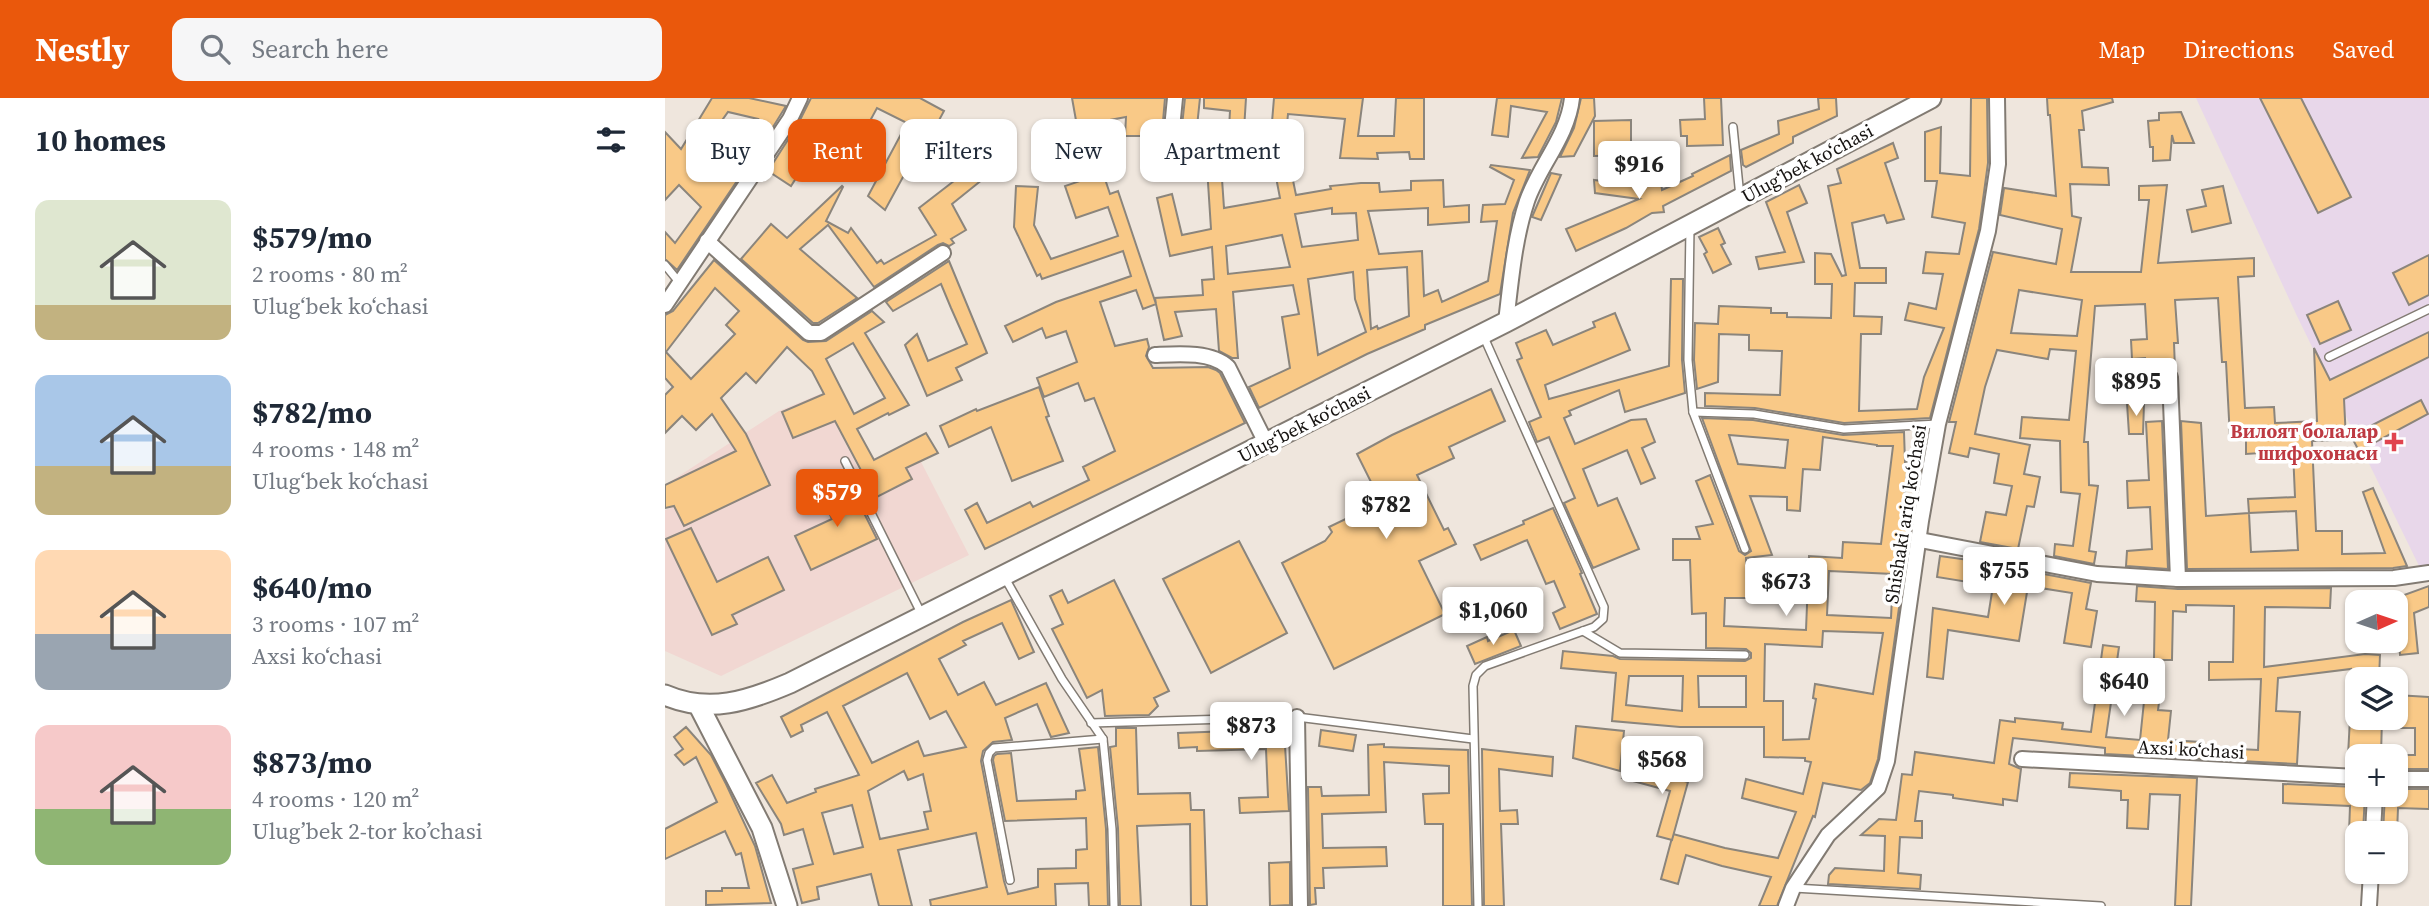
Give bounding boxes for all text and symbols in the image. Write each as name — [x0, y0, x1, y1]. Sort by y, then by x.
search box — [172, 18, 662, 81]
text: Nestly — [35, 27, 130, 72]
icon: search — [196, 30, 234, 68]
text: Search here — [252, 31, 389, 67]
text: Map — [2098, 33, 2145, 66]
text: Directions — [2183, 33, 2294, 66]
text: Saved — [2332, 33, 2394, 66]
street label: Ulugʻbek koʻchasi — [1737, 117, 1878, 209]
chip: Buy — [686, 119, 774, 182]
chip: Rent — [788, 119, 886, 182]
chip: Filters — [900, 119, 1017, 182]
chip: New — [1031, 119, 1126, 182]
chip: Apartment — [1140, 119, 1304, 182]
text: 10 homes — [35, 120, 166, 161]
icon: filters — [592, 121, 630, 159]
pin: $916 — [1598, 141, 1680, 201]
text: $916 — [1614, 148, 1664, 180]
text: $579/mo — [252, 217, 372, 258]
icon: home — [91, 228, 175, 312]
text: 2 rooms · 80 m² — [252, 258, 408, 290]
text: Ulugʻbek koʻchasi — [252, 290, 429, 322]
pin: $895 — [2095, 358, 2177, 418]
text: $895 — [2111, 365, 2161, 397]
street label: Ulugʻbek koʻchasi — [1233, 379, 1375, 469]
text: $782/mo — [252, 392, 372, 433]
icon: home — [91, 403, 175, 487]
place label: Вилоят болалар шифохонаси — [2230, 418, 2378, 466]
street label: Shishaki ariq koʻchasi — [1878, 422, 1932, 605]
marker: Вилоят болалар шифохонаси — [2384, 432, 2404, 452]
text: 4 rooms · 148 m² — [252, 433, 419, 465]
text: Ulugʻbek koʻchasi — [252, 465, 429, 497]
pin: $579 — [796, 470, 878, 529]
text: $579 — [812, 476, 862, 508]
pin: $782 — [1345, 482, 1427, 541]
text: $782 — [1361, 488, 1411, 520]
pin: $755 — [1963, 547, 2045, 607]
text: $755 — [1979, 554, 2029, 586]
pin: $673 — [1745, 559, 1827, 618]
text: $673 — [1761, 565, 1811, 597]
text: $640/mo — [252, 567, 372, 608]
icon: home — [91, 578, 175, 662]
pin: $1,060 — [1436, 588, 1550, 647]
north arrow — [2345, 590, 2408, 653]
map controls — [2345, 590, 2408, 884]
text: $1,060 — [1458, 594, 1528, 626]
text: 3 rooms · 107 m² — [252, 608, 419, 640]
text: Axsi koʻchasi — [252, 640, 382, 672]
pin: $640 — [2083, 658, 2165, 718]
text: $640 — [2099, 665, 2149, 697]
button: layers — [2345, 667, 2408, 730]
pin: $873 — [1210, 702, 1292, 762]
text: $873 — [1226, 709, 1276, 741]
street label: Axsi koʻchasi — [2137, 733, 2246, 765]
pin: $568 — [1621, 736, 1703, 796]
text: $873/mo — [252, 742, 372, 783]
text: $568 — [1637, 743, 1687, 775]
button: + — [2345, 744, 2408, 807]
icon: home — [91, 753, 175, 837]
text: 4 rooms · 120 m² — [252, 783, 419, 815]
text: Ulugʼbek 2-tor koʼchasi — [252, 815, 483, 847]
button: − — [2345, 821, 2408, 884]

